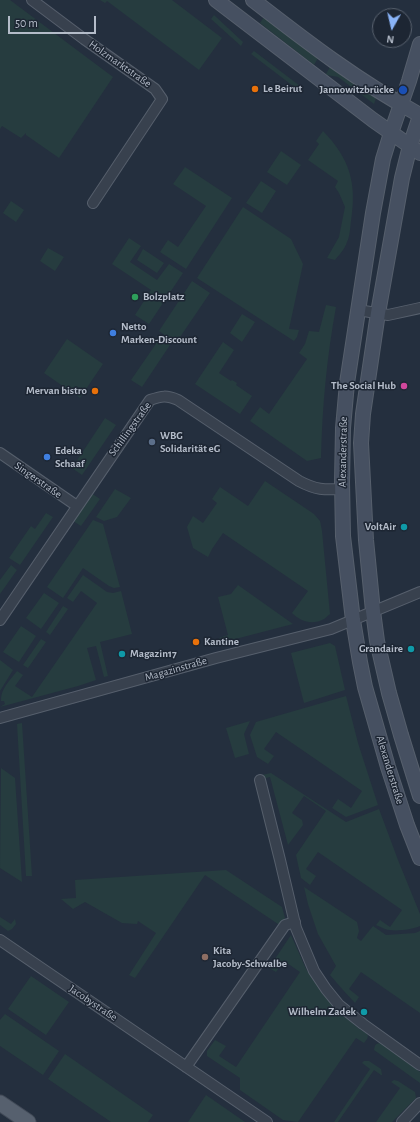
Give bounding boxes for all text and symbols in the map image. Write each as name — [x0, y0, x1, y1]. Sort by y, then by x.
scale bar — [10, 8, 98, 34]
north arrow — [372, 8, 412, 48]
text: 50 m — [15, 17, 38, 29]
text: N — [386, 33, 395, 45]
street label: Holzmarktstraße — [86, 38, 154, 90]
place label: Le Beirut — [263, 82, 302, 96]
place label: Jannowitzbrücke — [320, 83, 394, 97]
marker: Le Beirut — [250, 84, 260, 94]
marker: Jannowitzbrücke — [397, 84, 409, 96]
place label: Bolzplatz — [143, 290, 185, 304]
marker: Bolzplatz — [130, 292, 140, 302]
place label: Netto Marken-Discount — [121, 320, 197, 346]
marker: Netto Marken-Discount — [108, 328, 118, 338]
place label: The Social Hub — [331, 379, 396, 393]
marker: The Social Hub — [399, 381, 409, 391]
place label: Mervan bistro — [26, 384, 87, 398]
marker: Mervan bistro — [90, 386, 100, 396]
street label: Schillingstraße — [106, 399, 154, 459]
street label: Alexanderstraße — [336, 416, 350, 488]
place label: WBG Solidarität eG — [160, 429, 220, 455]
marker: WBG Solidarität eG — [147, 437, 157, 447]
place label: Edeka Schaaf — [55, 444, 84, 470]
marker: Edeka Schaaf — [42, 452, 52, 462]
street label: Singerstraße — [12, 459, 64, 501]
place label: VoltAir — [365, 520, 396, 534]
marker: VoltAir — [399, 522, 409, 532]
place label: Kantine — [204, 635, 239, 649]
marker: Kantine — [191, 637, 201, 647]
place label: Grandaire — [359, 642, 403, 656]
marker: Grandaire — [406, 644, 416, 654]
place label: Magazin17 — [130, 647, 177, 661]
marker: Magazin17 — [117, 649, 127, 659]
street label: Magazinstraße — [143, 654, 209, 684]
street label: Alexanderstraße — [373, 734, 407, 806]
place label: Kita Jacoby-Schwalbe — [213, 944, 287, 970]
marker: Kita Jacoby-Schwalbe — [200, 952, 210, 962]
street label: Jacobystraße — [66, 982, 120, 1024]
place label: Wilhelm Zadek — [288, 1005, 356, 1019]
marker: Wilhelm Zadek — [359, 1007, 369, 1017]

